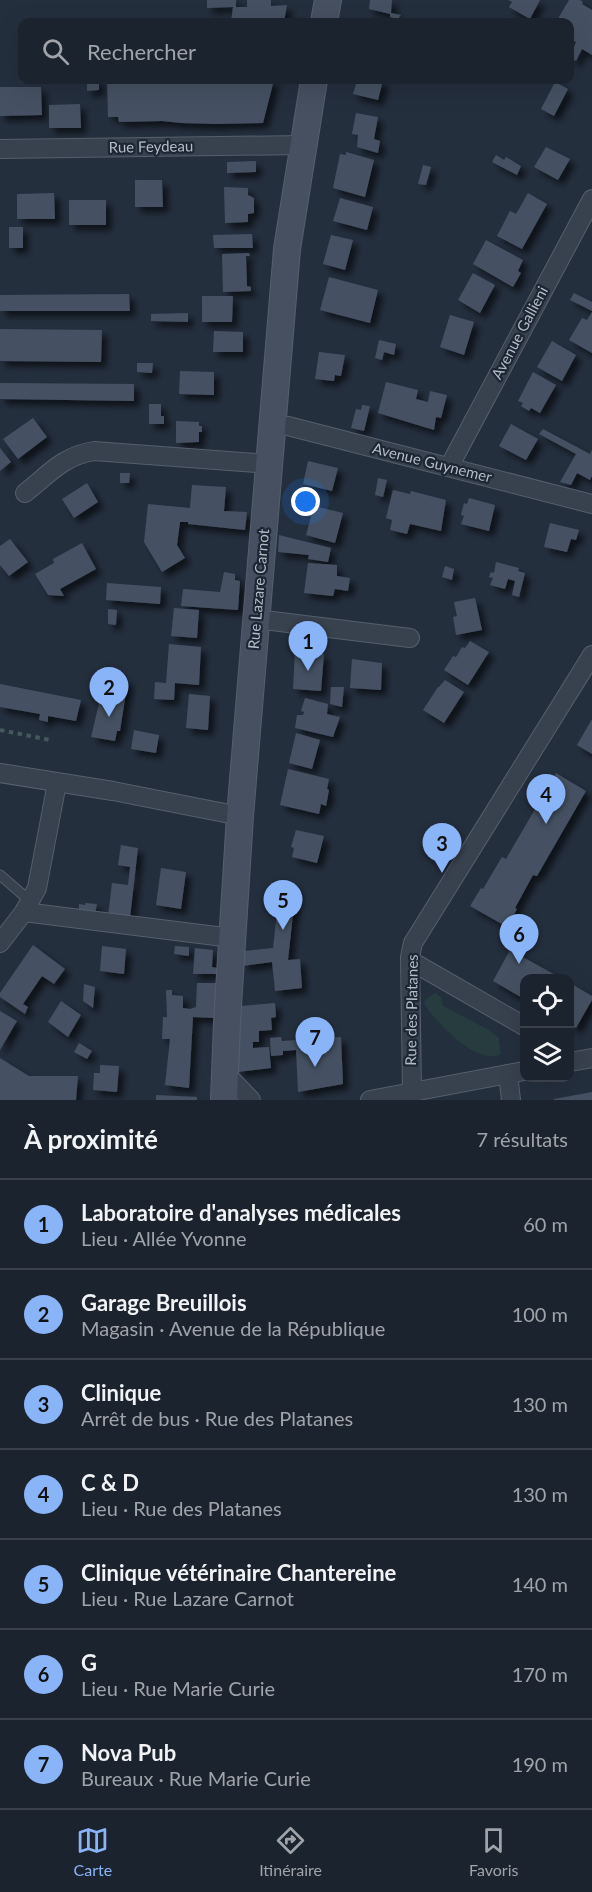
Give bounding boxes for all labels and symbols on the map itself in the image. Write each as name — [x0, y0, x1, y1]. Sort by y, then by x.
street label: Rue Feydeau — [109, 136, 193, 156]
street label: Avenue Gallieni — [487, 283, 551, 382]
street label: Avenue Guynemer — [371, 438, 494, 486]
your location — [291, 487, 320, 516]
street label: Rue Lazare Carnot — [244, 527, 272, 650]
pin: 1 — [288, 622, 328, 671]
pin: 2 — [90, 668, 128, 717]
pin: 4 — [526, 774, 566, 824]
pin: 3 — [422, 824, 462, 873]
pin: 5 — [264, 880, 302, 930]
pin: 6 — [500, 914, 538, 964]
street label: Rue des Platanes — [401, 954, 421, 1066]
pin: 7 — [296, 1018, 334, 1067]

